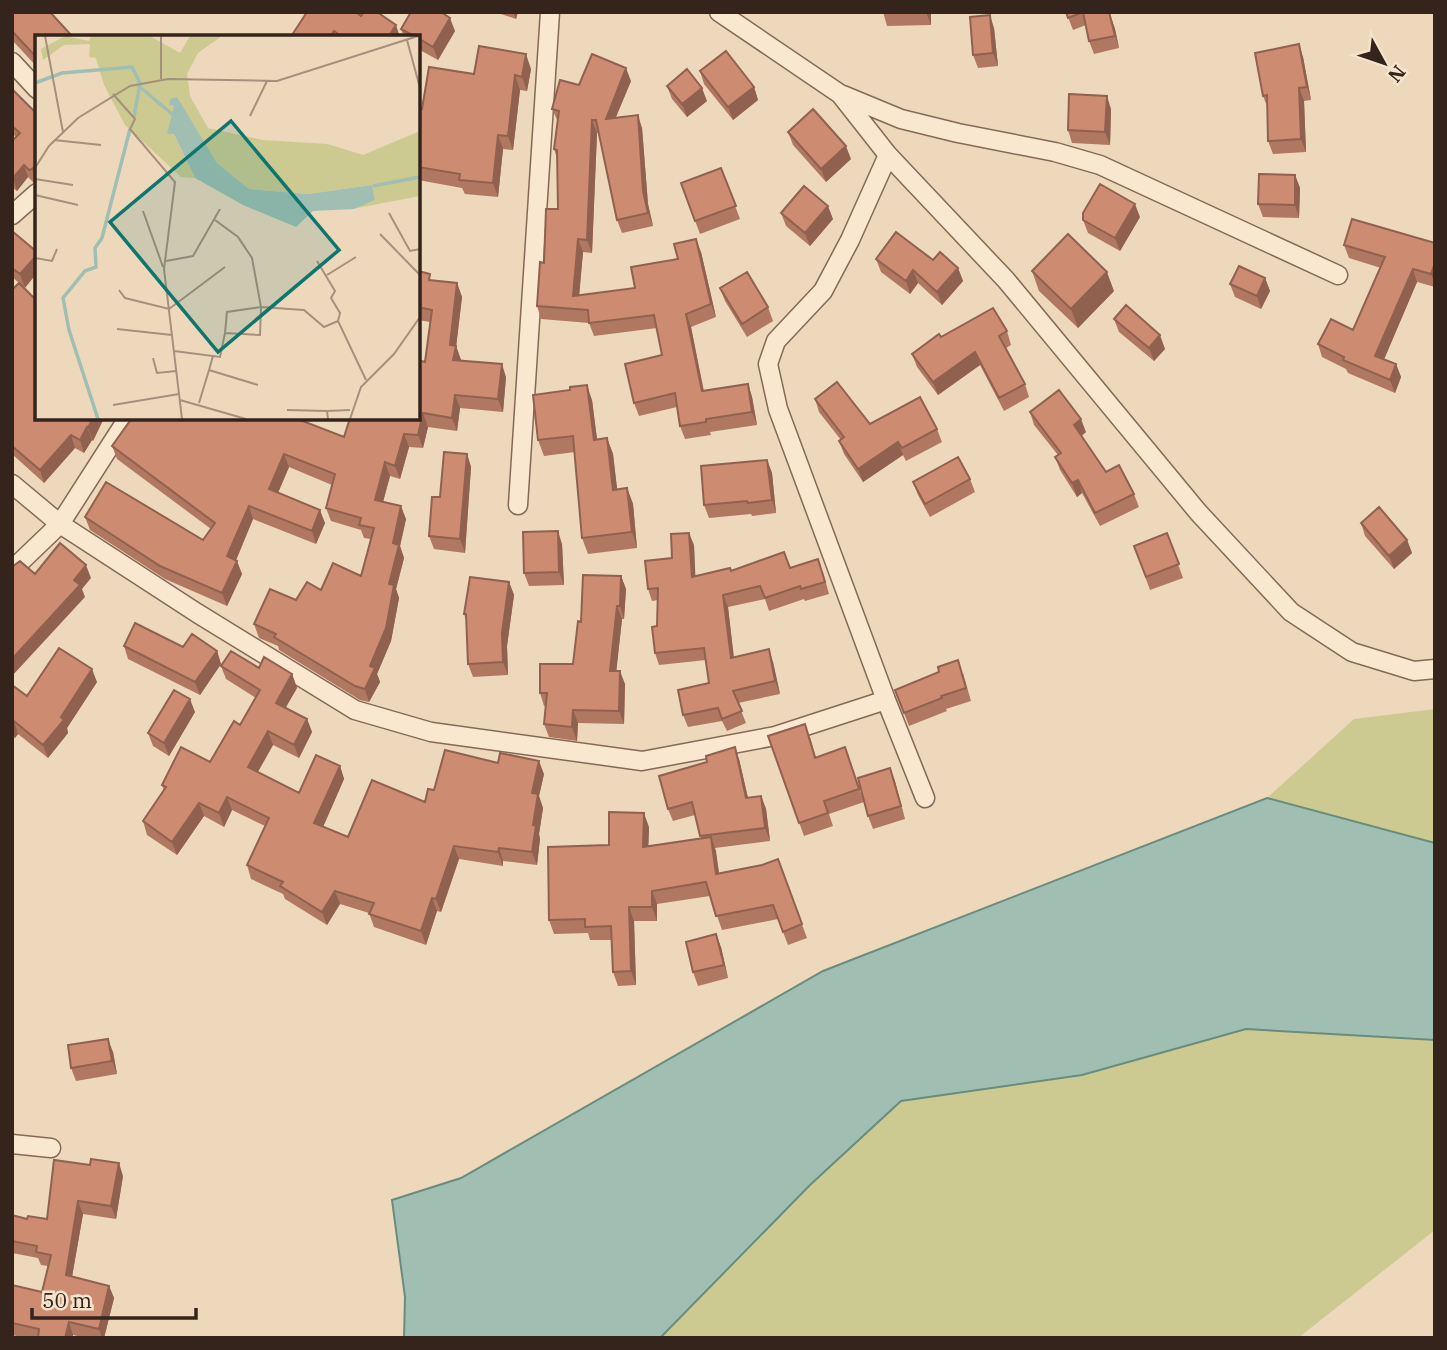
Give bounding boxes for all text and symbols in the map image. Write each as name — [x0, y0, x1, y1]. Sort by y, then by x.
north arrow — [1349, 28, 1419, 98]
inset map — [35, 35, 420, 420]
text: N — [1383, 60, 1411, 87]
scale bar — [32, 1276, 196, 1320]
text: 50 m — [42, 1286, 92, 1314]

